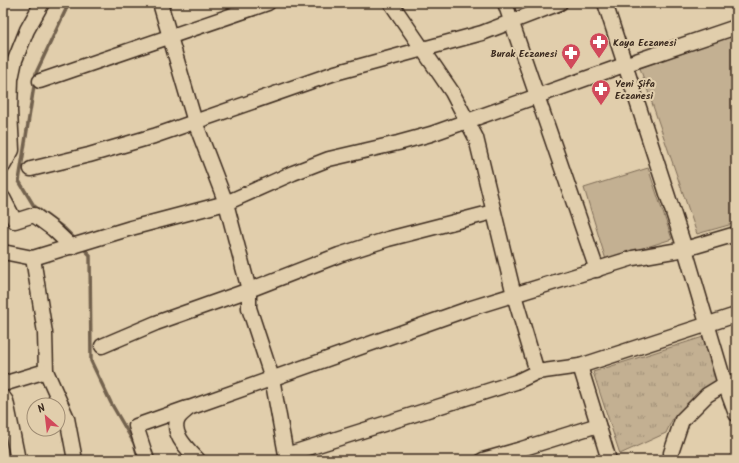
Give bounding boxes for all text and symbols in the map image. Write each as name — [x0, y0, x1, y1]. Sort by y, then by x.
pharmacy icon: Kaya Eczanesi — [588, 31, 610, 59]
place label: Kaya Eczanesi — [613, 35, 677, 51]
pharmacy icon: Burak Eczanesi — [560, 42, 582, 70]
place label: Burak Eczanesi — [490, 46, 557, 62]
place label: Yeni Şifa Eczanesi — [615, 76, 655, 104]
pharmacy icon: Yeni Şifa Eczanesi — [590, 78, 612, 106]
north arrow — [26, 397, 66, 437]
text: N — [34, 399, 49, 419]

